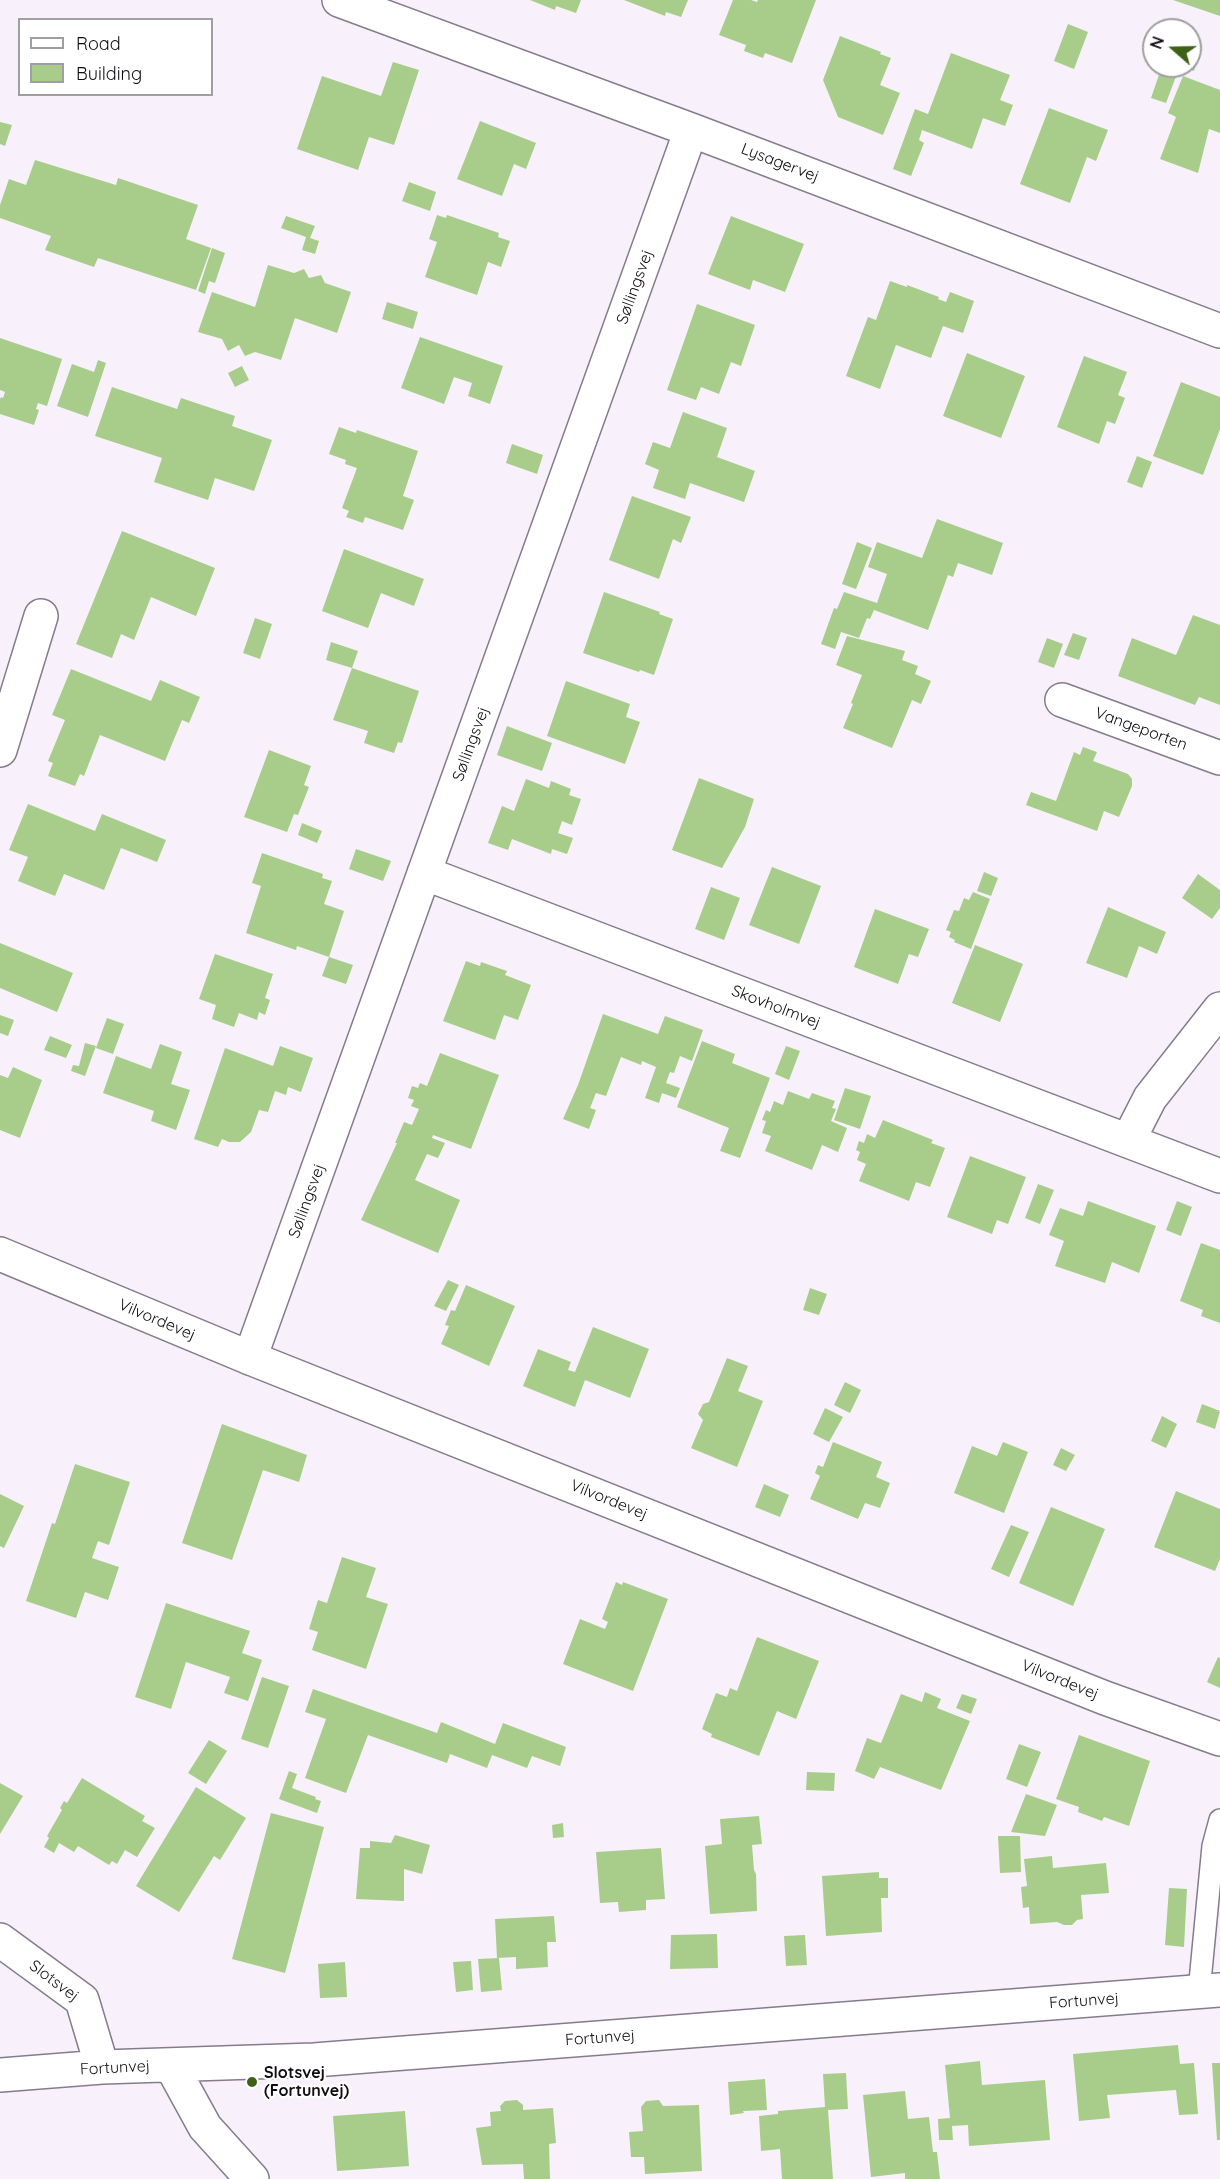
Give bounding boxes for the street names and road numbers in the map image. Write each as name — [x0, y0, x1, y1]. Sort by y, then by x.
street label: Lysagervej — [738, 139, 822, 187]
street label: Søllingsvej — [613, 247, 657, 327]
street label: Vangeporten — [1092, 703, 1190, 755]
street label: Søllingsvej — [449, 704, 493, 784]
street label: Skovholmvej — [729, 981, 823, 1033]
street label: Søllingsvej — [285, 1161, 329, 1241]
street label: Vilvordevej — [116, 1295, 198, 1345]
street label: Vilvordevej — [568, 1476, 650, 1524]
street label: Vilvordevej — [1019, 1656, 1101, 1704]
street label: Slotsvej — [25, 1956, 83, 2006]
street label: Fortunvej — [1048, 1989, 1120, 2013]
street label: Fortunvej — [564, 2026, 636, 2050]
street label: Fortunvej — [80, 2057, 150, 2079]

